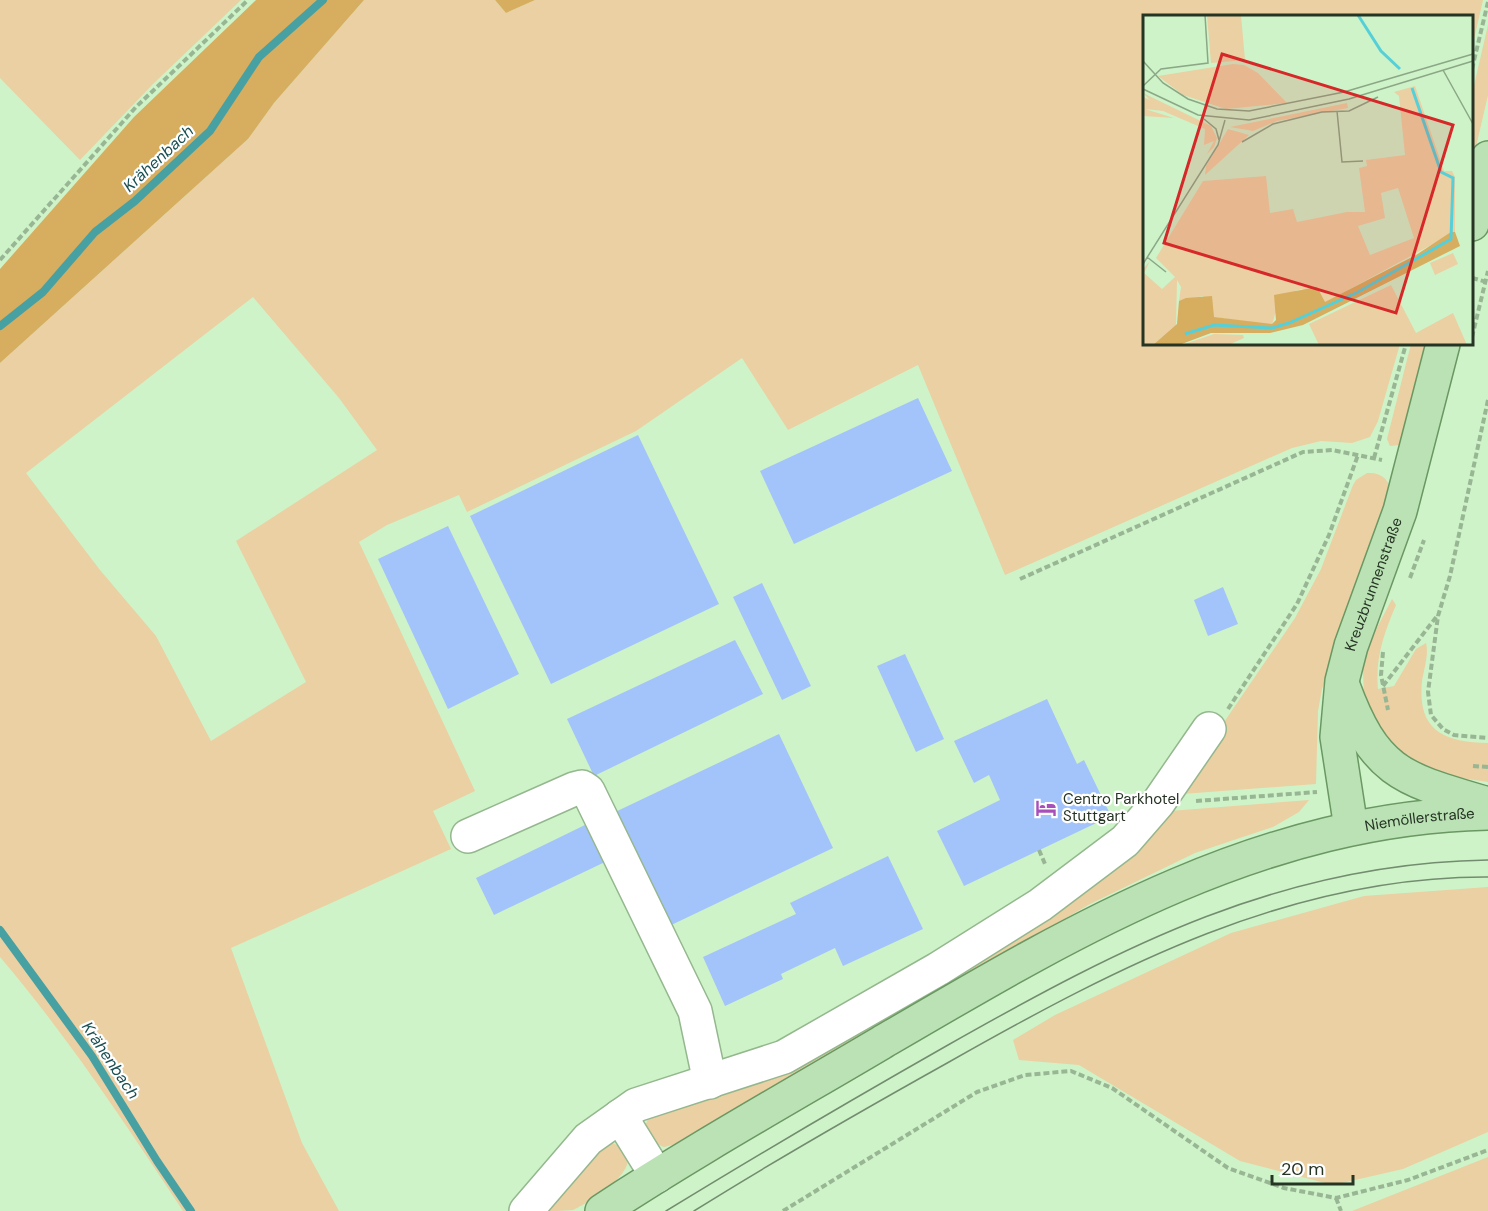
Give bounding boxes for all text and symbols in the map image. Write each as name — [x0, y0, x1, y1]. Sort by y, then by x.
inset map — [1143, 15, 1473, 345]
water label: Krähenbach — [119, 120, 198, 196]
street label: Kreuzbrunnenstraße — [1340, 515, 1407, 653]
place label: Centro Parkhotel Stuttgart — [1063, 789, 1179, 826]
hotel icon: Centro Parkhotel Stuttgart — [1034, 796, 1058, 820]
street label: Niemöllerstraße — [1363, 803, 1475, 836]
water label: Krähenbach — [77, 1018, 144, 1103]
scale bar — [1272, 1148, 1353, 1186]
text: 20 m — [1281, 1157, 1324, 1181]

